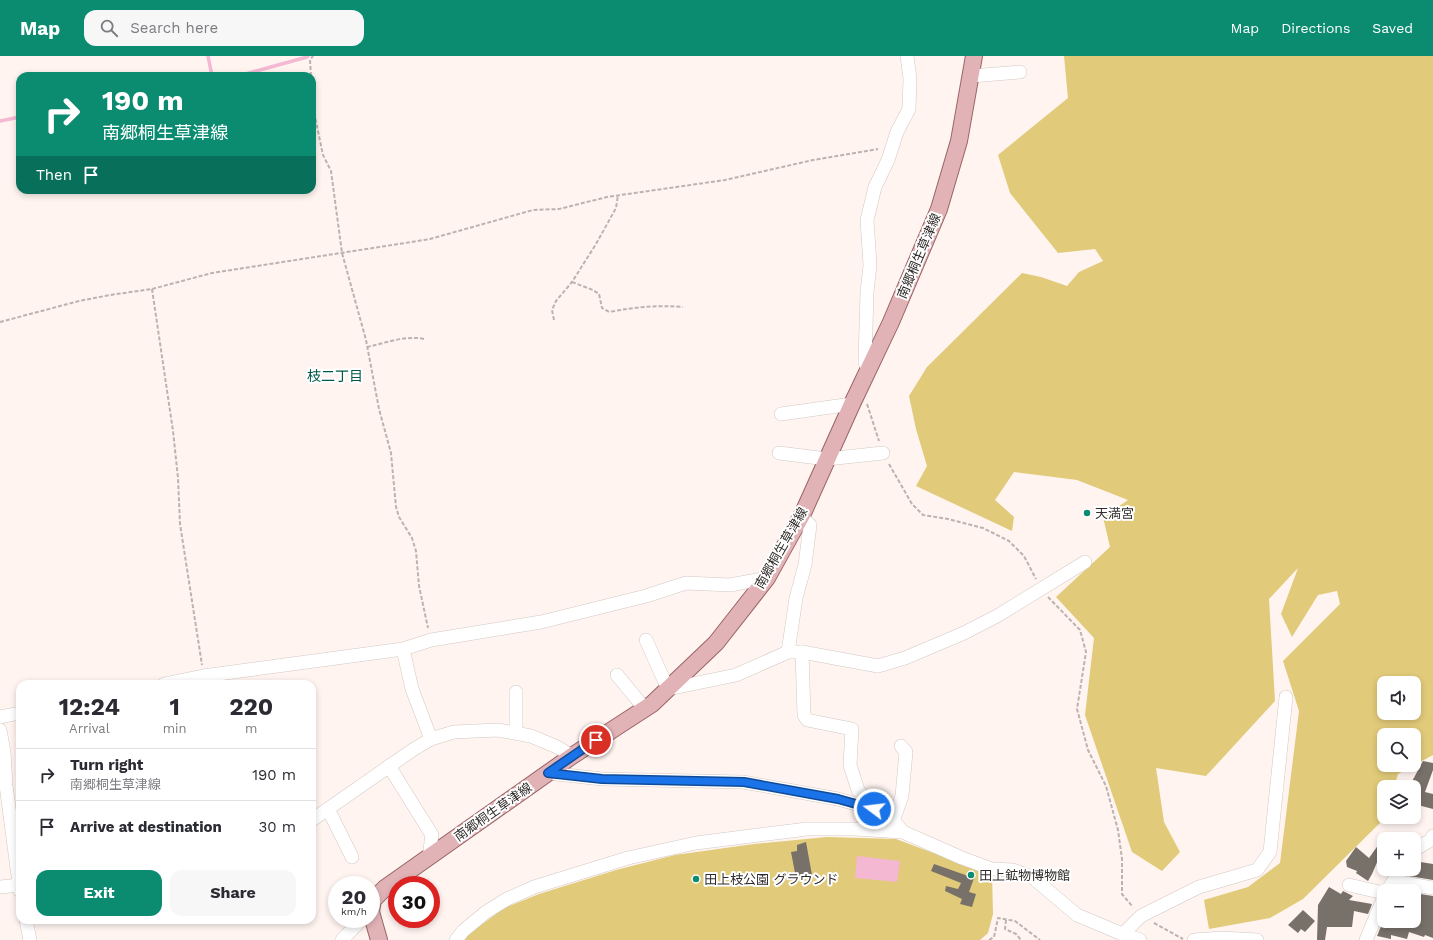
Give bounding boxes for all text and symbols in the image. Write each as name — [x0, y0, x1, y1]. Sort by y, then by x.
search box — [84, 10, 364, 46]
text: Map — [20, 17, 60, 40]
icon: search — [98, 17, 120, 39]
text: Search here — [130, 19, 218, 37]
text: Map — [1231, 20, 1259, 36]
text: Directions — [1281, 20, 1350, 36]
text: Saved — [1372, 20, 1413, 36]
text: 190 m — [102, 84, 184, 117]
icon: right — [36, 88, 88, 140]
text: 南郷桐生草津線 — [102, 122, 228, 143]
icon: arrive — [80, 164, 102, 186]
text: Then — [36, 166, 72, 184]
street label: 南郷桐生草津線 — [894, 211, 944, 301]
district label: 枝二丁目 — [307, 368, 363, 384]
street label: 南郷桐生草津線 — [752, 505, 810, 591]
place label: 天満宮 — [1095, 506, 1134, 521]
marker: 天満宮 — [1082, 508, 1092, 518]
map controls — [1377, 676, 1421, 928]
button: sound — [1377, 676, 1421, 720]
text: 12:24 — [59, 693, 120, 721]
text: 1 — [169, 693, 180, 721]
text: 220 — [229, 693, 273, 721]
text: Arrival — [69, 721, 110, 736]
text: min — [163, 721, 187, 736]
text: m — [245, 721, 257, 736]
pin — [579, 723, 613, 757]
button: search — [1377, 728, 1421, 772]
icon: arrive — [585, 729, 607, 751]
text: Turn right — [70, 756, 143, 774]
icon: right — [36, 764, 58, 786]
text: 190 m — [252, 766, 296, 784]
text: 南郷桐生草津線 — [70, 777, 161, 792]
street label: 南郷桐生草津線 — [451, 780, 535, 844]
button: layers — [1377, 780, 1421, 824]
position arrow — [853, 788, 895, 830]
icon: arrive — [36, 816, 58, 838]
text: Arrive at destination — [70, 818, 222, 836]
text: 30 m — [259, 818, 296, 836]
button: + — [1377, 832, 1421, 876]
place label: 田上鉱物博物館 — [979, 868, 1070, 883]
button: Exit — [36, 870, 162, 916]
button: Share — [170, 870, 296, 916]
marker: 田上鉱物博物館 — [966, 870, 976, 880]
place label: 田上枝公園 グラウンド — [704, 872, 838, 887]
marker: 田上枝公園 グラウンド — [691, 874, 701, 884]
speed limit sign: 30 — [388, 876, 440, 928]
button: − — [1377, 884, 1421, 928]
text: 20 — [342, 885, 366, 909]
text: km/h — [341, 906, 367, 917]

